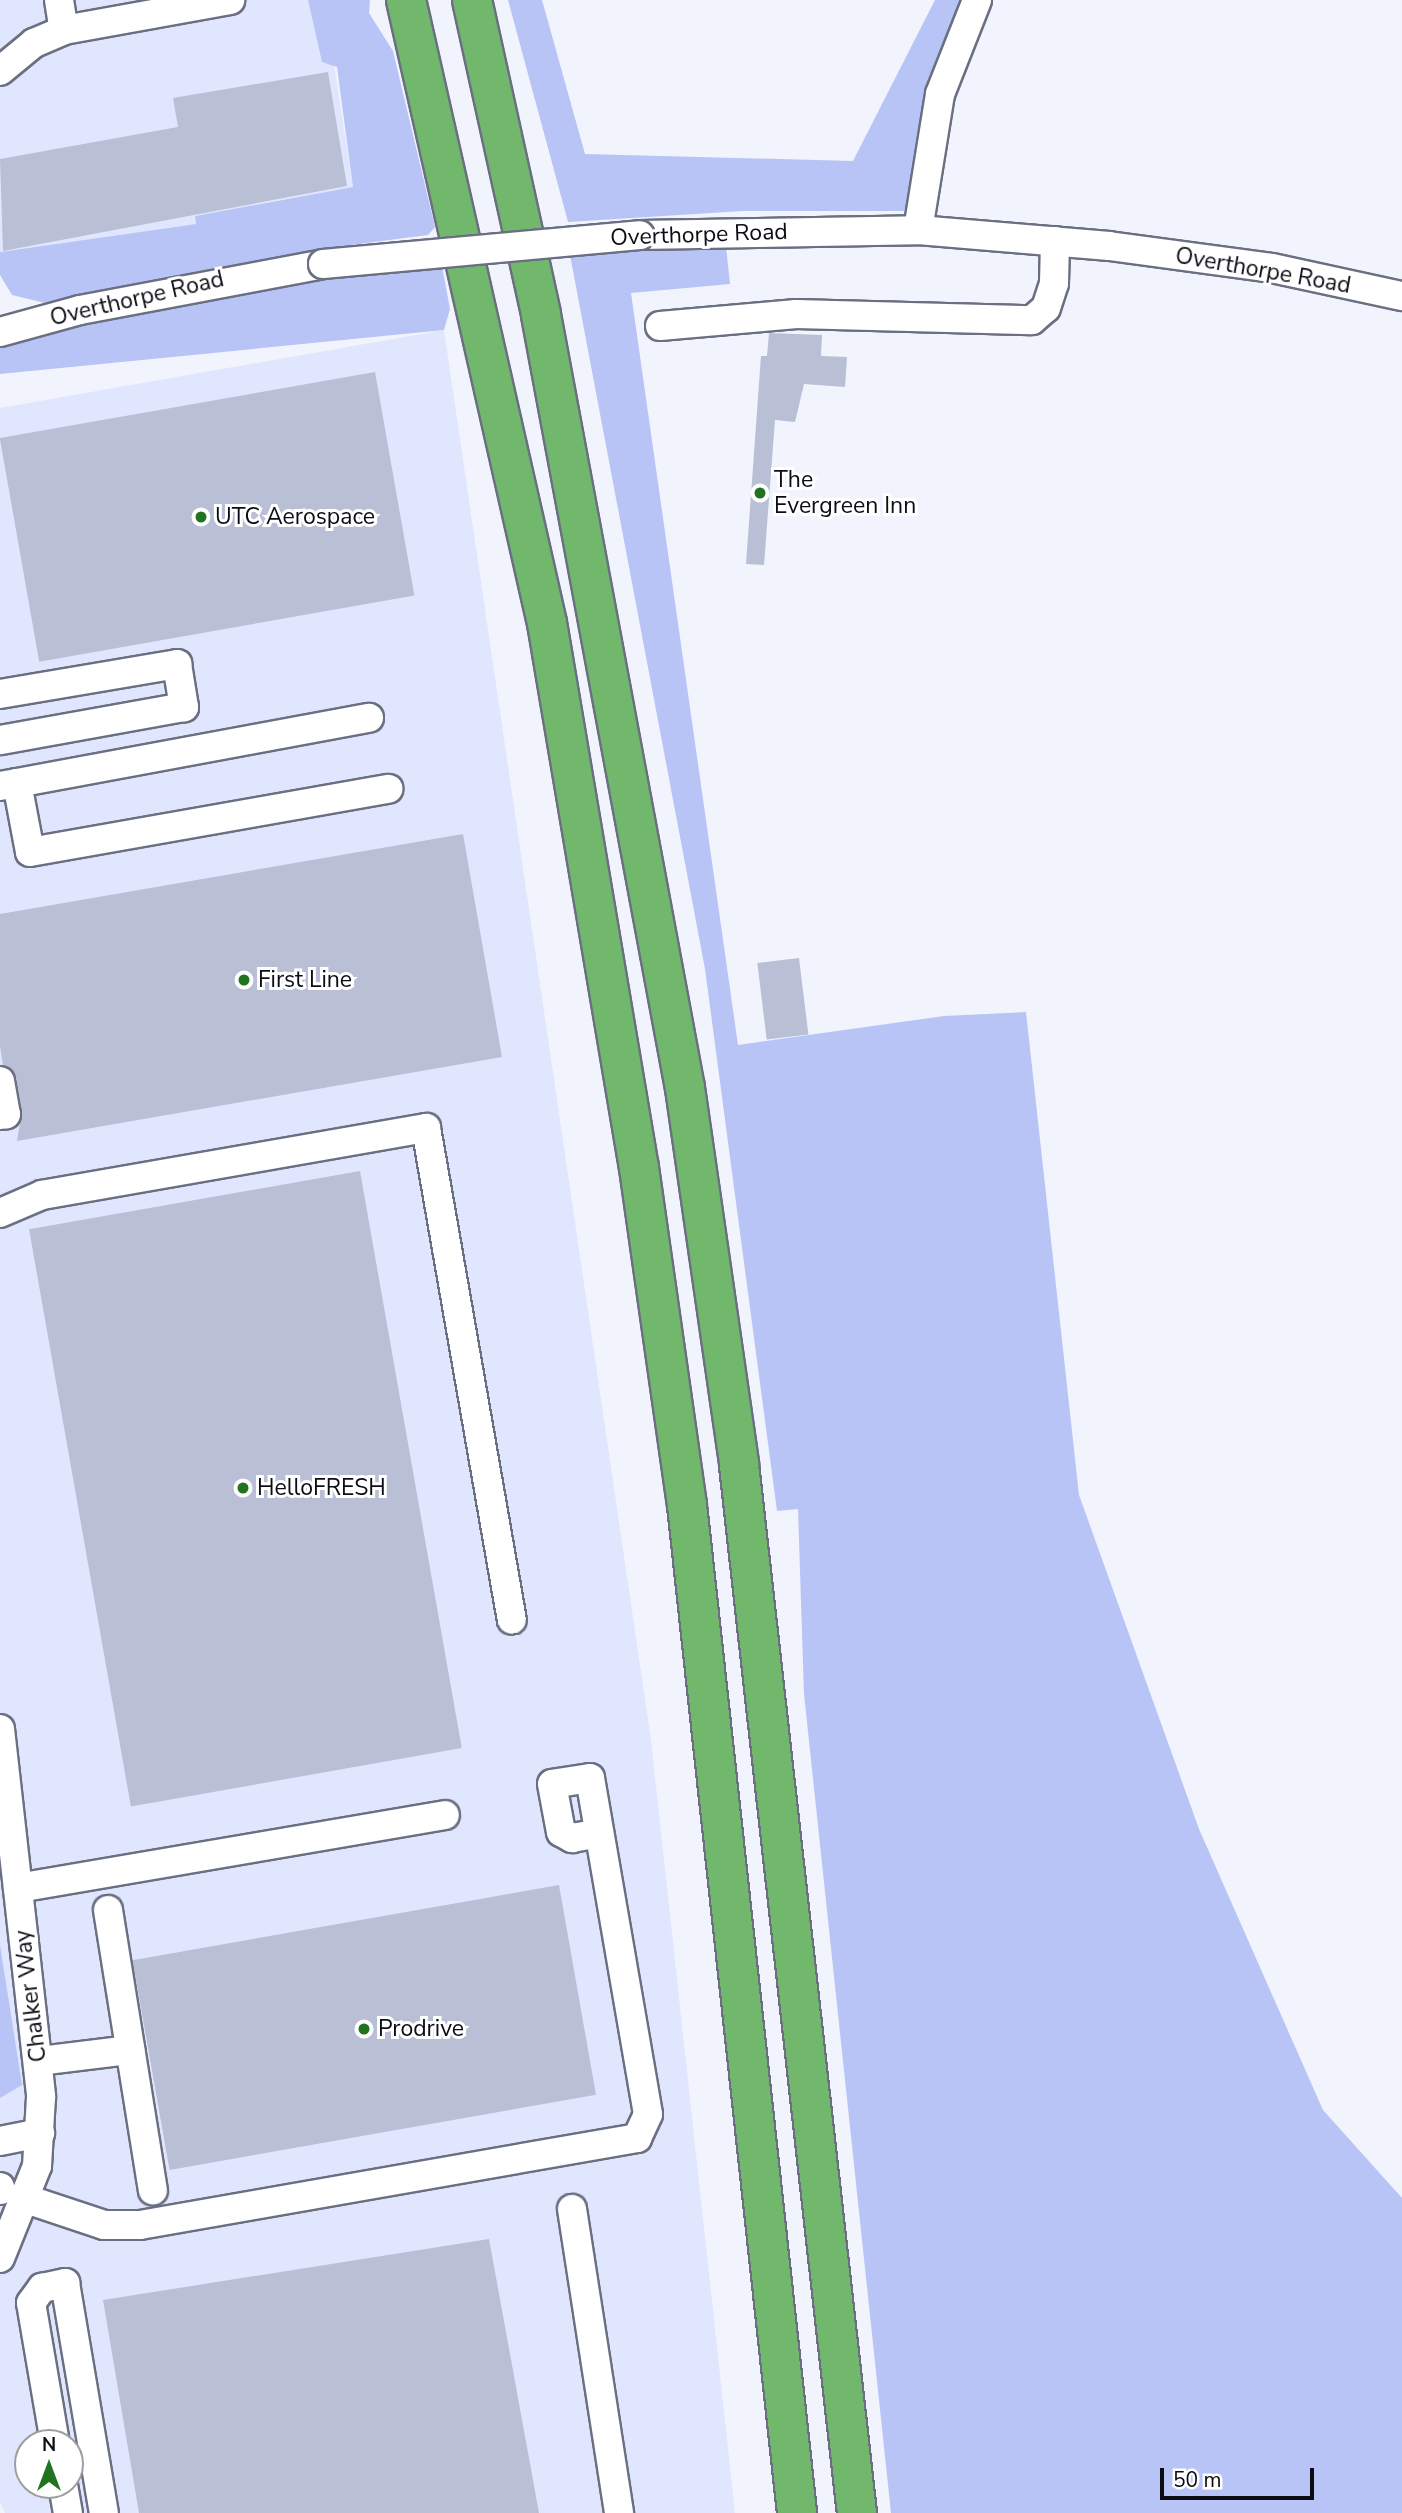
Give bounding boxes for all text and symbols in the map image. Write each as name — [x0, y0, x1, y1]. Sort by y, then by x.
street label: Overthorpe Road — [610, 218, 788, 252]
street label: Overthorpe Road — [1173, 242, 1353, 300]
street label: Overthorpe Road — [47, 266, 227, 332]
place label: The Evergreen Inn — [774, 466, 916, 520]
marker: The Evergreen Inn — [752, 485, 768, 501]
place label: UTC Aerospace — [215, 503, 375, 531]
marker: UTC Aerospace — [193, 509, 209, 525]
place label: First Line — [258, 966, 352, 994]
marker: First Line — [236, 972, 252, 988]
place label: HelloFRESH — [257, 1474, 386, 1502]
marker: HelloFRESH — [235, 1480, 251, 1496]
street label: Chalker Way — [9, 1928, 53, 2064]
place label: Prodrive — [378, 2015, 464, 2043]
marker: Prodrive — [356, 2021, 372, 2037]
north arrow — [14, 2429, 84, 2499]
text: N — [42, 2432, 56, 2458]
scale bar — [1164, 2454, 1318, 2498]
text: 50 m — [1173, 2466, 1222, 2494]

